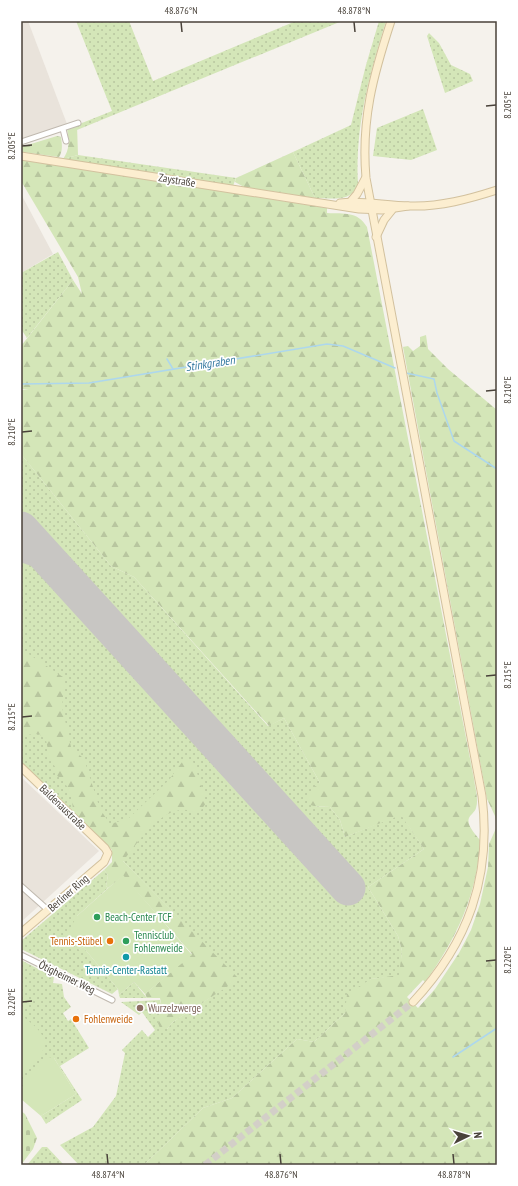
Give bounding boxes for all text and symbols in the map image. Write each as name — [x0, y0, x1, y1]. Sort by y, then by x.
text: 48.876°N — [164, 4, 198, 17]
text: 48.878°N — [337, 4, 371, 17]
text: 8.205°E — [501, 91, 514, 119]
text: 8.205°E — [5, 132, 18, 160]
street label: Zaystraße — [158, 170, 197, 190]
water label: Stinkgraben — [184, 352, 236, 374]
text: 8.210°E — [501, 376, 514, 404]
text: 8.210°E — [5, 418, 18, 446]
text: 8.215°E — [501, 661, 514, 689]
text: 8.215°E — [5, 703, 18, 731]
street label: Baldenaustraße — [37, 781, 90, 833]
street label: Berliner Ring — [45, 871, 92, 915]
place label: Beach-Center TCF — [105, 910, 172, 924]
marker: Beach-Center TCF — [92, 912, 102, 922]
place label: Tennisclub Fohlenweide — [134, 928, 183, 955]
place label: Tennis-Stübel — [50, 934, 102, 948]
marker: Tennis-Stübel — [105, 936, 115, 946]
marker: Tennisclub Fohlenweide — [121, 936, 131, 946]
text: 8.220°E — [501, 946, 514, 974]
marker: Tennis-Center-Rastatt — [121, 952, 131, 962]
street label: Ötigheimer Weg — [36, 957, 98, 997]
place label: Tennis-Center-Rastatt — [85, 963, 167, 977]
text: 8.220°E — [5, 988, 18, 1016]
place label: Wurzelzwerge — [148, 1001, 201, 1015]
marker: Wurzelzwerge — [135, 1003, 145, 1013]
place label: Fohlenweide — [84, 1012, 133, 1026]
marker: Fohlenweide — [71, 1014, 81, 1024]
north arrow — [448, 1116, 488, 1156]
text: N — [471, 1132, 485, 1139]
text: 48.874°N — [91, 1168, 125, 1181]
text: 48.876°N — [264, 1168, 298, 1181]
text: 48.878°N — [437, 1168, 471, 1181]

